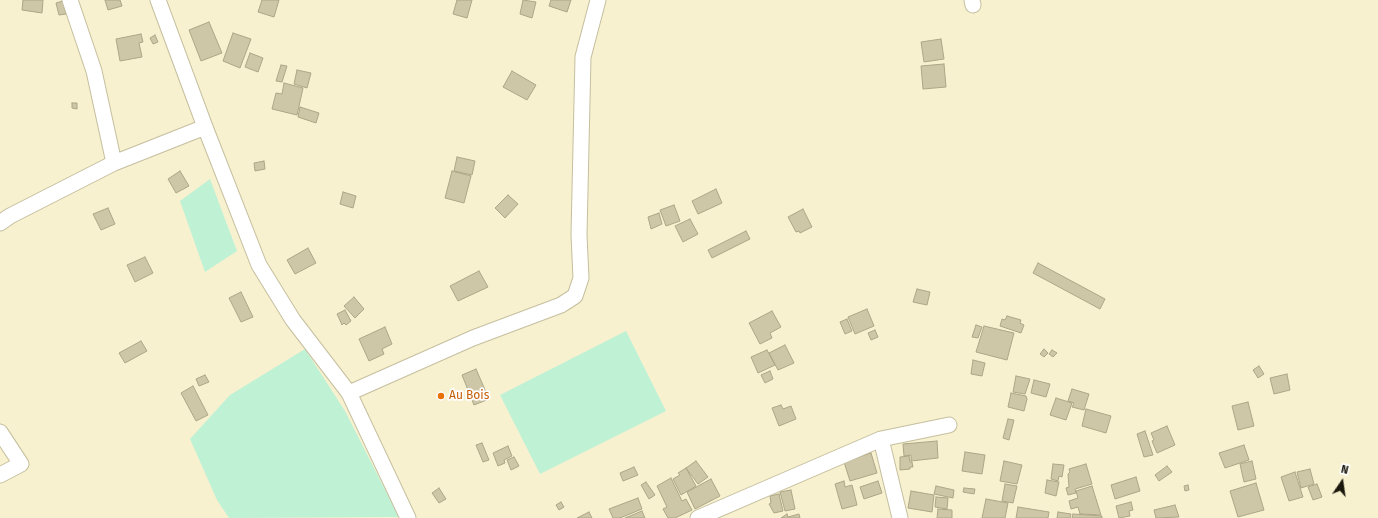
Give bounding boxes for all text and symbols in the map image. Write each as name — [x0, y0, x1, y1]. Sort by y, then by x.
place label: Au Bois — [449, 389, 489, 403]
marker: Au Bois — [436, 391, 446, 401]
north arrow — [1322, 462, 1362, 502]
text: N — [1340, 463, 1350, 477]

